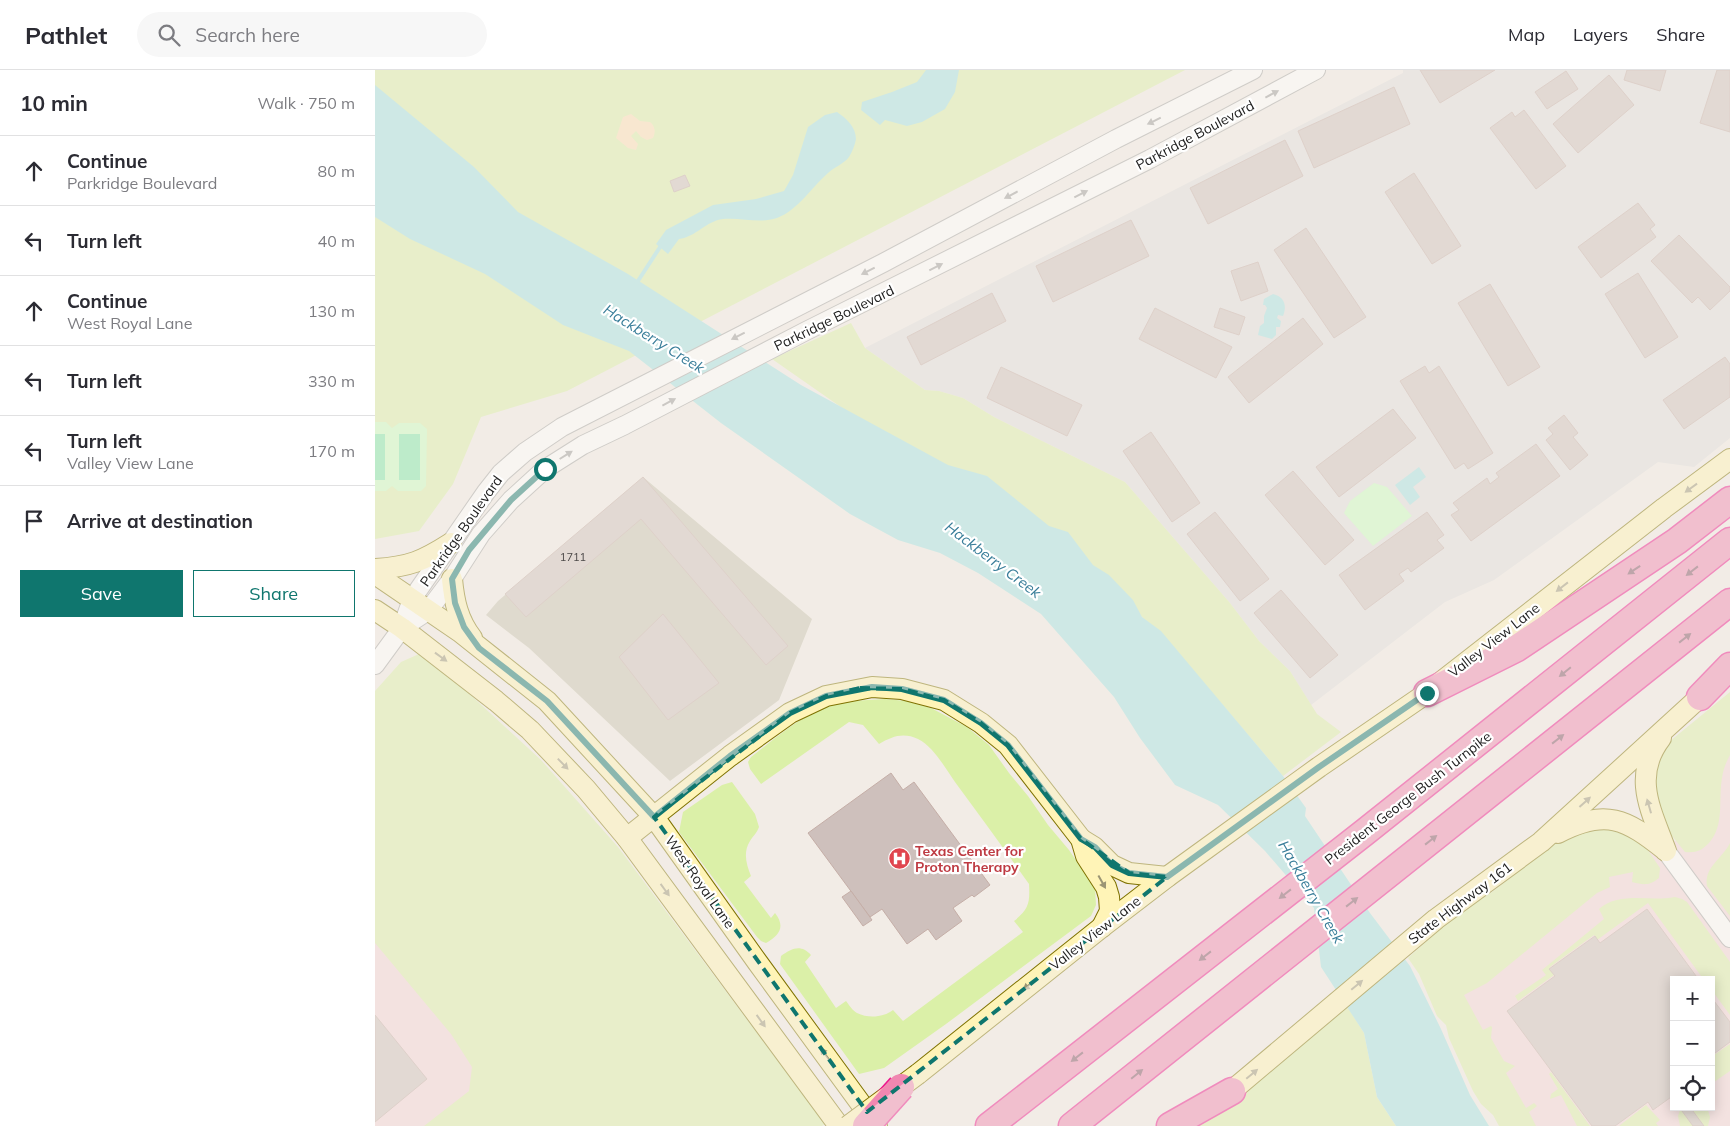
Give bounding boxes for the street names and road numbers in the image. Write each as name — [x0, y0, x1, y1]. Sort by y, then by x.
street label: Parkridge Boulevard — [1133, 96, 1257, 174]
street label: Parkridge Boulevard — [771, 281, 897, 355]
street label: Parkridge Boulevard — [416, 472, 506, 590]
street label: Valley View Lane — [1445, 599, 1543, 681]
street label: President George Bush Turnpike — [1321, 727, 1495, 869]
street label: West Royal Lane — [661, 832, 739, 932]
street label: State Highway 161 — [1405, 858, 1515, 948]
street label: Valley View Lane — [1046, 892, 1144, 974]

